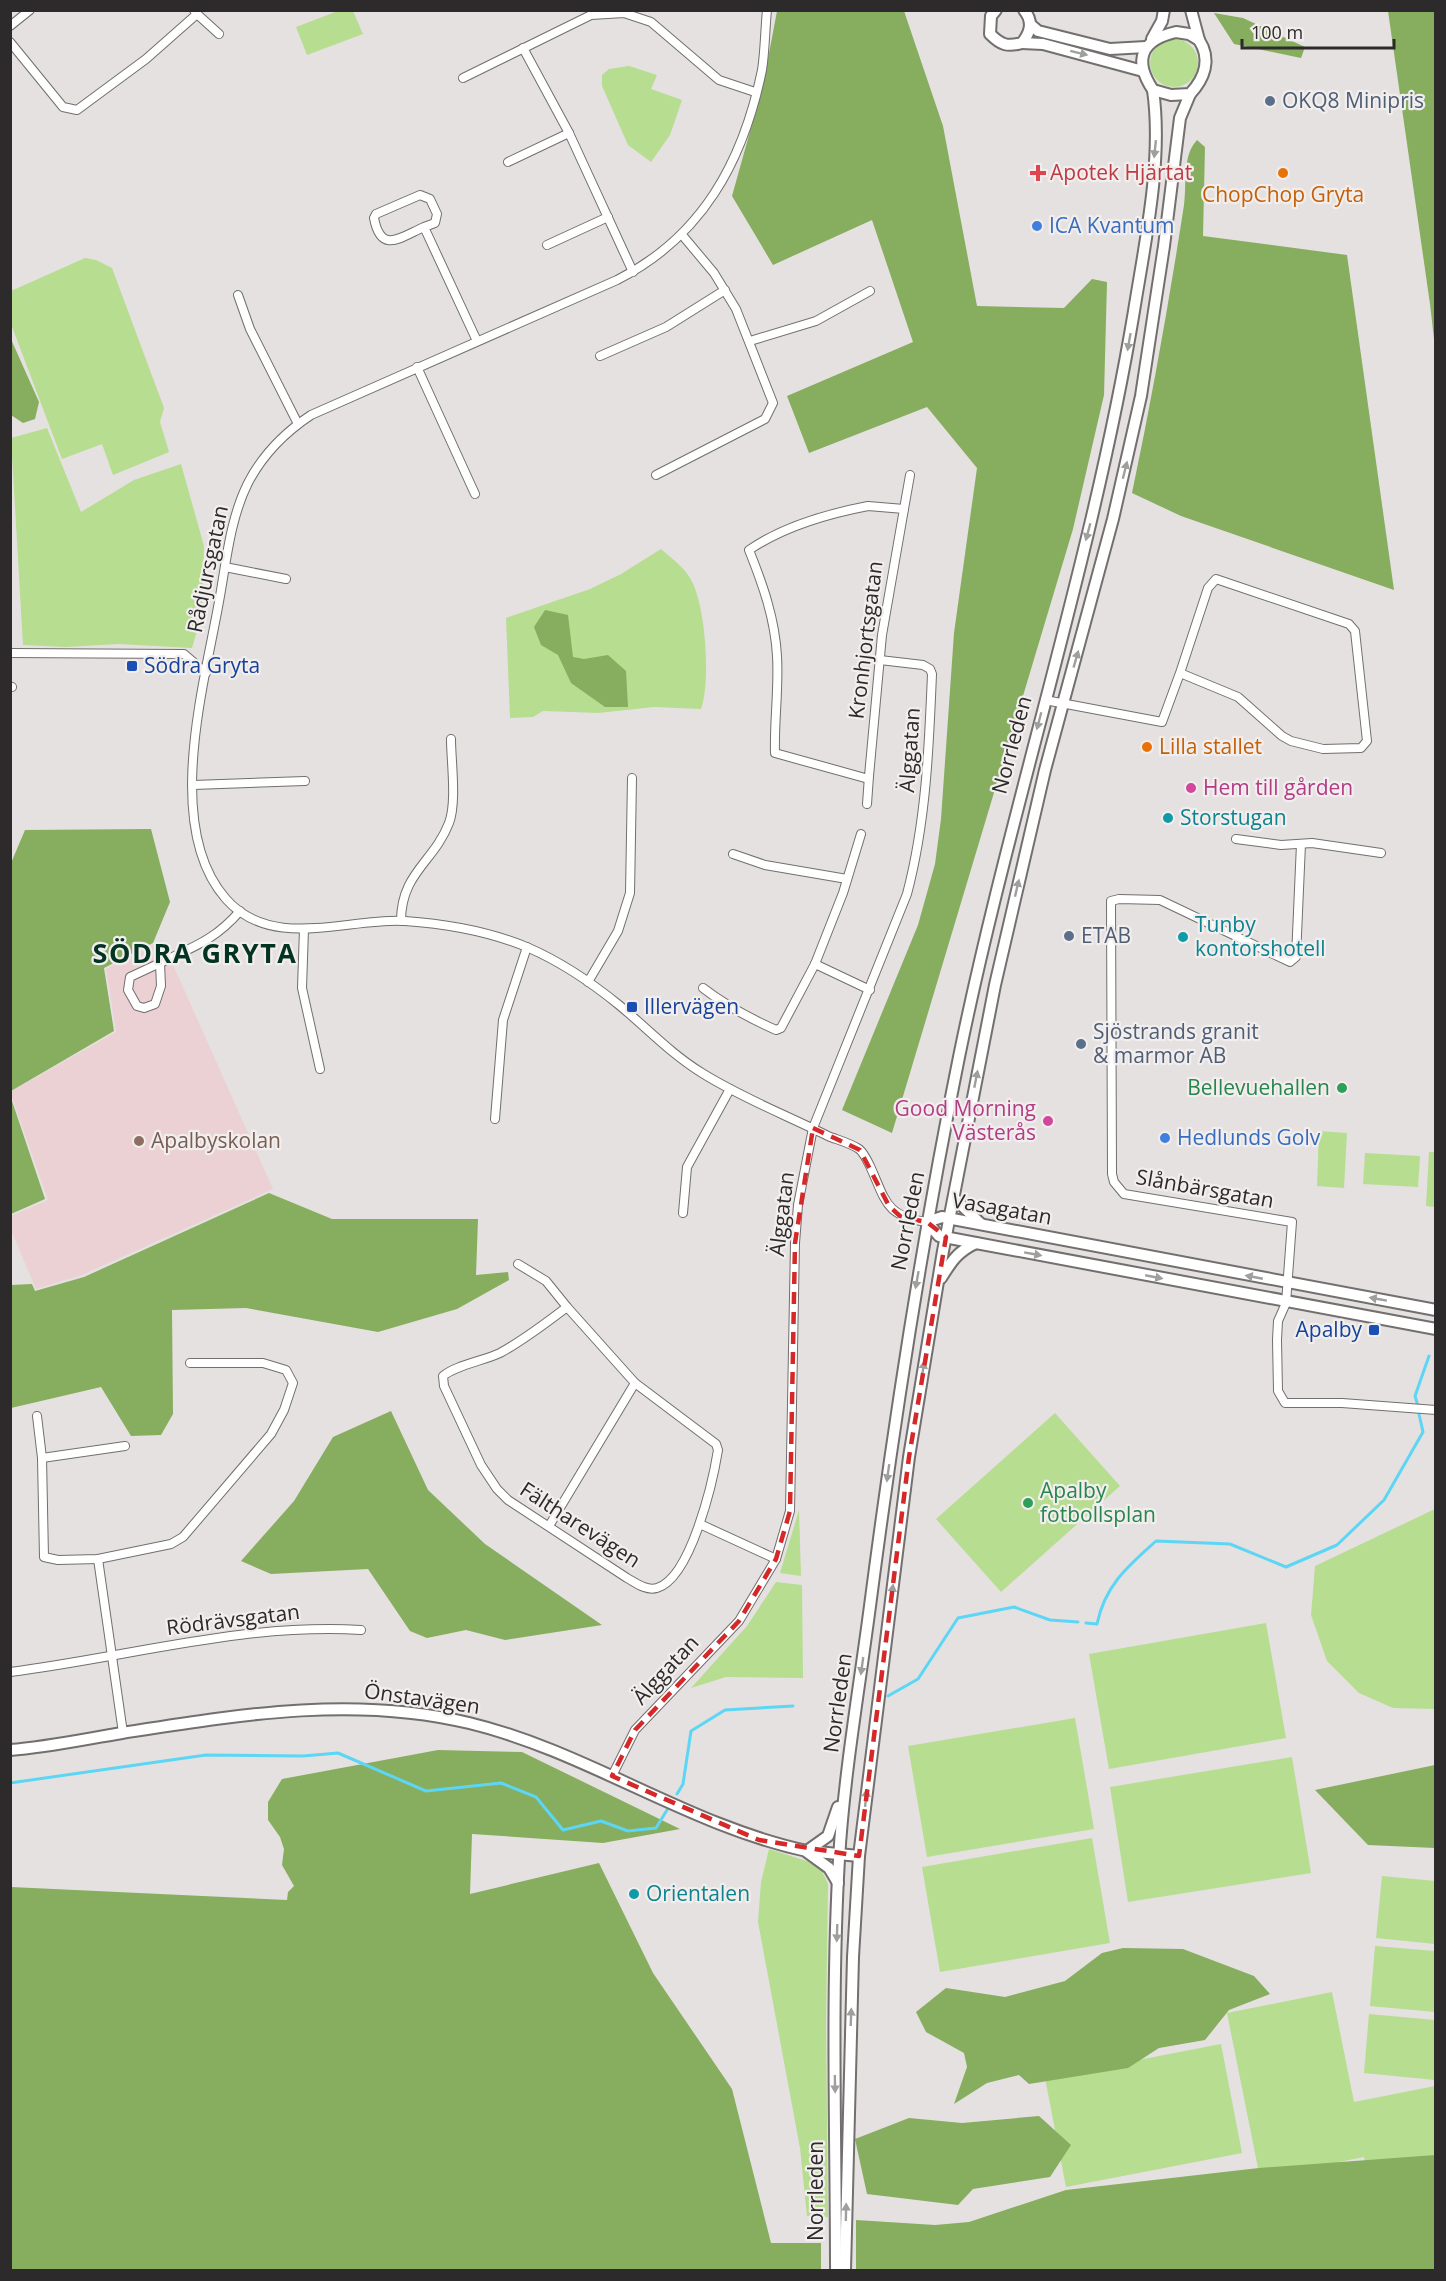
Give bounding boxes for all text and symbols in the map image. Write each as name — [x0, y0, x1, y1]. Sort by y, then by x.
scale bar — [1242, 12, 1394, 50]
text: 100 m — [1251, 20, 1303, 44]
one-way arrow — [1070, 48, 1088, 58]
place label: OKQ8 Minipris — [1282, 86, 1424, 114]
marker: OKQ8 Minipris — [1263, 94, 1277, 108]
one-way arrow — [1150, 139, 1160, 158]
place label: Apotek Hjärtat — [1050, 158, 1192, 186]
marker: Apotek Hjärtat — [1031, 166, 1045, 180]
marker: ChopChop Gryta — [1276, 166, 1290, 180]
place label: ChopChop Gryta — [1202, 180, 1364, 208]
place label: ICA Kvantum — [1049, 211, 1175, 239]
marker: ICA Kvantum — [1030, 219, 1044, 233]
one-way arrow — [1124, 332, 1133, 351]
one-way arrow — [1121, 461, 1131, 479]
street label: Rådjursgatan — [180, 503, 234, 635]
one-way arrow — [1083, 523, 1092, 541]
street label: Kronhjortsgatan — [841, 559, 889, 720]
one-way arrow — [1072, 650, 1081, 668]
place label: Södra Gryta — [144, 651, 260, 679]
marker: Södra Gryta — [125, 659, 139, 673]
street label: Norrleden — [985, 693, 1038, 797]
street label: Älggatan — [892, 707, 926, 793]
one-way arrow — [1034, 712, 1043, 730]
place label: Lilla stallet — [1159, 732, 1262, 760]
marker: Lilla stallet — [1140, 740, 1154, 754]
place label: Hem till gården — [1203, 773, 1353, 801]
marker: Hem till gården — [1184, 781, 1198, 795]
place label: Storstugan — [1180, 803, 1287, 831]
marker: Storstugan — [1161, 811, 1175, 825]
one-way arrow — [1013, 879, 1022, 898]
place label: Tunby kontorshotell — [1195, 910, 1326, 962]
place label: ETAB — [1081, 921, 1131, 949]
marker: ETAB — [1062, 929, 1076, 943]
marker: Tunby kontorshotell — [1176, 930, 1190, 944]
district label: SÖDRA GRYTA — [93, 934, 297, 971]
place label: Illervägen — [644, 992, 739, 1020]
marker: Illervägen — [625, 1000, 639, 1014]
place label: Sjöstrands granit & marmor AB — [1093, 1017, 1259, 1069]
marker: Sjöstrands granit & marmor AB — [1074, 1037, 1088, 1051]
one-way arrow — [972, 1069, 981, 1088]
place label: Bellevuehallen — [1187, 1073, 1330, 1101]
marker: Bellevuehallen — [1335, 1081, 1349, 1095]
place label: Good Morning Västerås — [895, 1094, 1036, 1146]
marker: Good Morning Västerås — [1041, 1114, 1055, 1128]
place label: Hedlunds Golv — [1177, 1123, 1321, 1151]
place label: Apalbyskolan — [151, 1126, 281, 1154]
marker: Hedlunds Golv — [1158, 1131, 1172, 1145]
marker: Apalbyskolan — [132, 1134, 146, 1148]
street label: Slånbärsgatan — [1134, 1162, 1276, 1214]
street label: Norrleden — [884, 1169, 930, 1273]
street label: Älggatan — [762, 1170, 800, 1258]
street label: Vasagatan — [950, 1185, 1054, 1231]
one-way arrow — [1024, 1250, 1043, 1259]
one-way arrow — [912, 1270, 921, 1289]
one-way arrow — [1244, 1272, 1263, 1281]
one-way arrow — [1145, 1273, 1164, 1282]
one-way arrow — [1368, 1294, 1387, 1303]
place label: Apalby — [1296, 1315, 1362, 1343]
marker: Apalby — [1367, 1323, 1381, 1337]
one-way arrow — [919, 1360, 928, 1379]
one-way arrow — [883, 1463, 892, 1482]
street label: Fältharevägen — [515, 1475, 646, 1574]
place label: Apalby fotbollsplan — [1040, 1476, 1156, 1528]
marker: Apalby fotbollsplan — [1021, 1496, 1035, 1510]
one-way arrow — [887, 1584, 897, 1603]
street label: Rödrävsgatan — [165, 1597, 301, 1641]
street label: Älggatan — [626, 1629, 705, 1710]
street label: Norrleden — [816, 1651, 858, 1754]
one-way arrow — [858, 1657, 867, 1676]
street label: Önstavägen — [362, 1676, 482, 1720]
one-way arrow — [861, 1788, 870, 1807]
place label: Orientalen — [646, 1879, 750, 1907]
marker: Orientalen — [627, 1887, 641, 1901]
one-way arrow — [832, 1924, 841, 1943]
one-way arrow — [846, 2008, 856, 2027]
one-way arrow — [830, 2075, 840, 2094]
street label: Norrleden — [801, 2141, 829, 2241]
one-way arrow — [842, 2203, 851, 2222]

